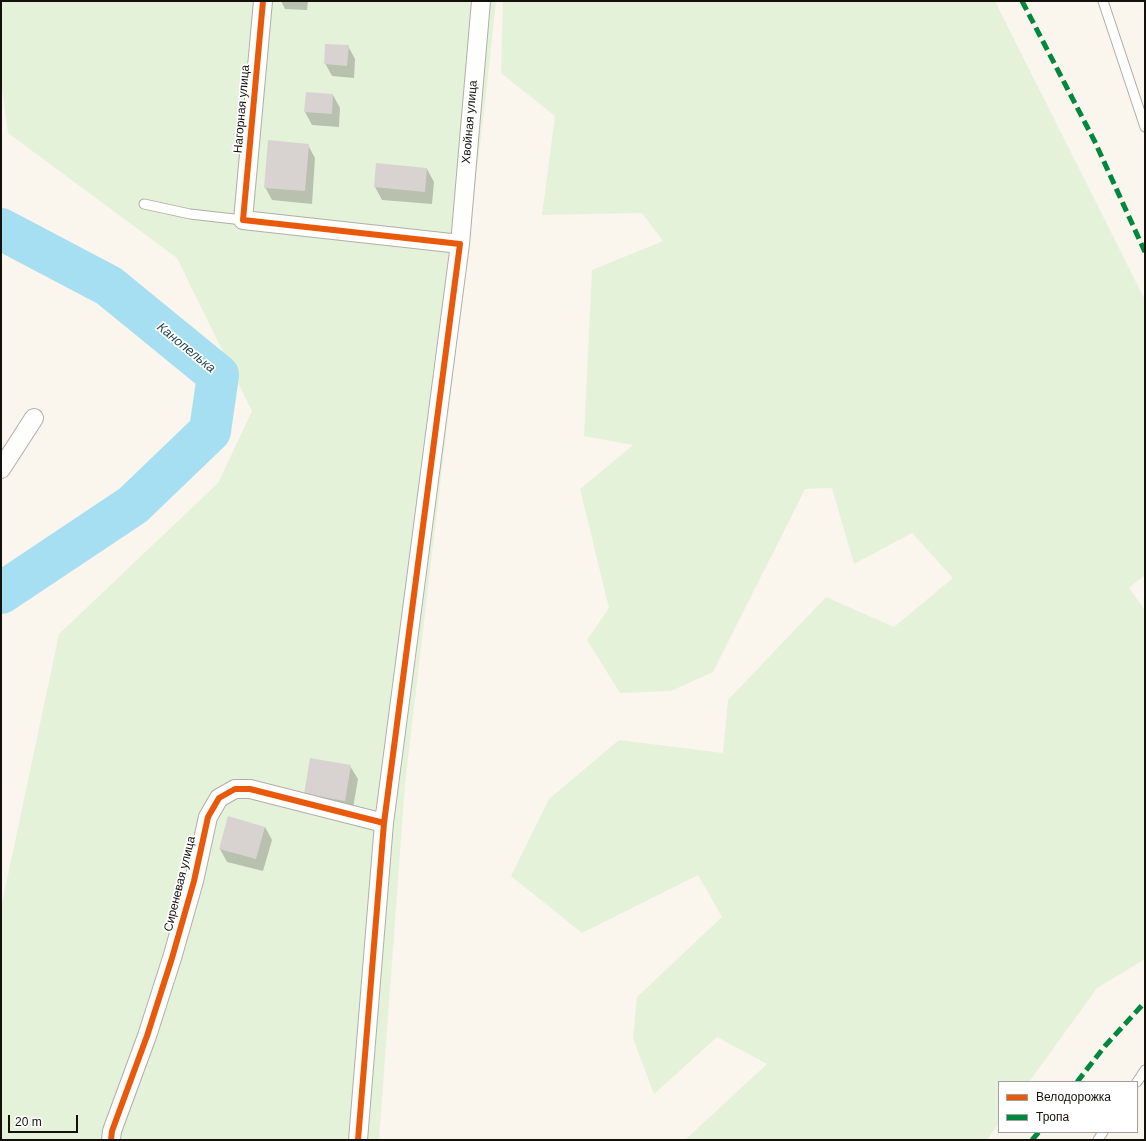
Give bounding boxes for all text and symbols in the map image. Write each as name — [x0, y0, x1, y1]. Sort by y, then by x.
street label: Нагорная улица — [231, 64, 253, 154]
street label: Хвойная улица — [459, 80, 481, 164]
water label: Канопелька — [154, 320, 218, 376]
street label: Сиреневая улица — [161, 835, 199, 933]
legend — [998, 1081, 1138, 1133]
text: Велодорожка — [1036, 1090, 1111, 1104]
scale bar — [10, 1107, 80, 1133]
text: Тропа — [1036, 1110, 1069, 1124]
text: 20 m — [15, 1115, 42, 1129]

